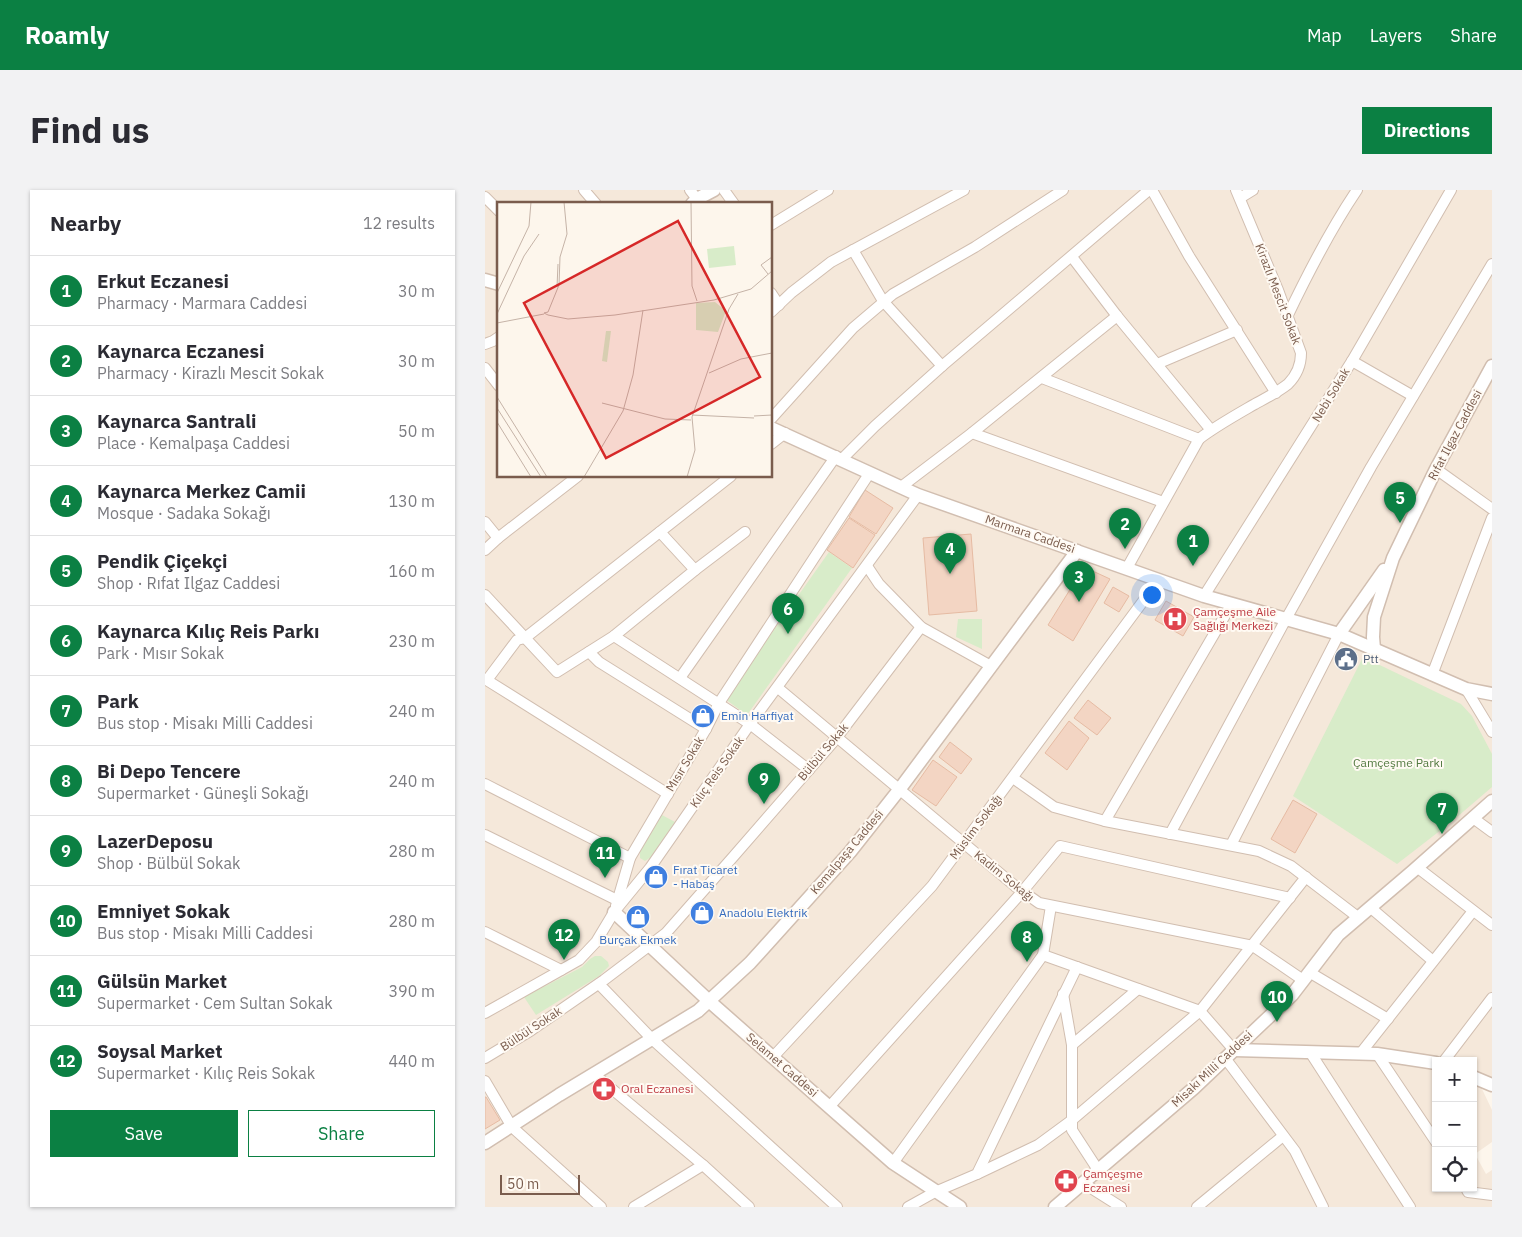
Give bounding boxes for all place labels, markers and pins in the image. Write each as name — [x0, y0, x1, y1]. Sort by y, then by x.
pin: 5 — [1384, 482, 1416, 523]
pin: 2 — [1109, 508, 1141, 549]
pin: 1 — [1177, 525, 1209, 566]
pin: 4 — [934, 533, 966, 574]
pin: 3 — [1063, 561, 1095, 602]
pin: 6 — [772, 593, 804, 634]
place label: Çamçeşme Aile Sağlığı Merkezi — [1193, 604, 1277, 633]
hospital icon: Çamçeşme Aile Sağlığı Merkezi — [1162, 606, 1188, 632]
public building icon: Ptt — [1333, 646, 1359, 672]
place label: Ptt — [1363, 651, 1379, 666]
shop icon: Emin Harfiyat — [690, 703, 716, 729]
place label: Emin Harfiyat — [721, 708, 794, 723]
pin: 9 — [748, 763, 780, 804]
pin: 7 — [1426, 793, 1458, 834]
pin: 11 — [589, 837, 621, 878]
place label: Fırat Ticaret - Habaş — [673, 862, 738, 891]
shop icon: Fırat Ticaret - Habaş — [643, 864, 669, 890]
shop icon: Anadolu Elektrik — [689, 900, 715, 926]
shop icon: Burçak Ekmek — [625, 904, 651, 930]
place label: Anadolu Elektrik — [719, 905, 808, 920]
pin: 12 — [548, 919, 580, 960]
pin: 8 — [1011, 921, 1043, 962]
place label: Burçak Ekmek — [599, 932, 677, 947]
pin: 10 — [1261, 981, 1293, 1022]
pharmacy icon: Oral Eczanesi — [591, 1076, 617, 1102]
place label: Oral Eczanesi — [621, 1081, 694, 1096]
place label: Çamçeşme Eczanesi — [1083, 1166, 1143, 1195]
pharmacy icon: Çamçeşme Eczanesi — [1053, 1168, 1079, 1194]

